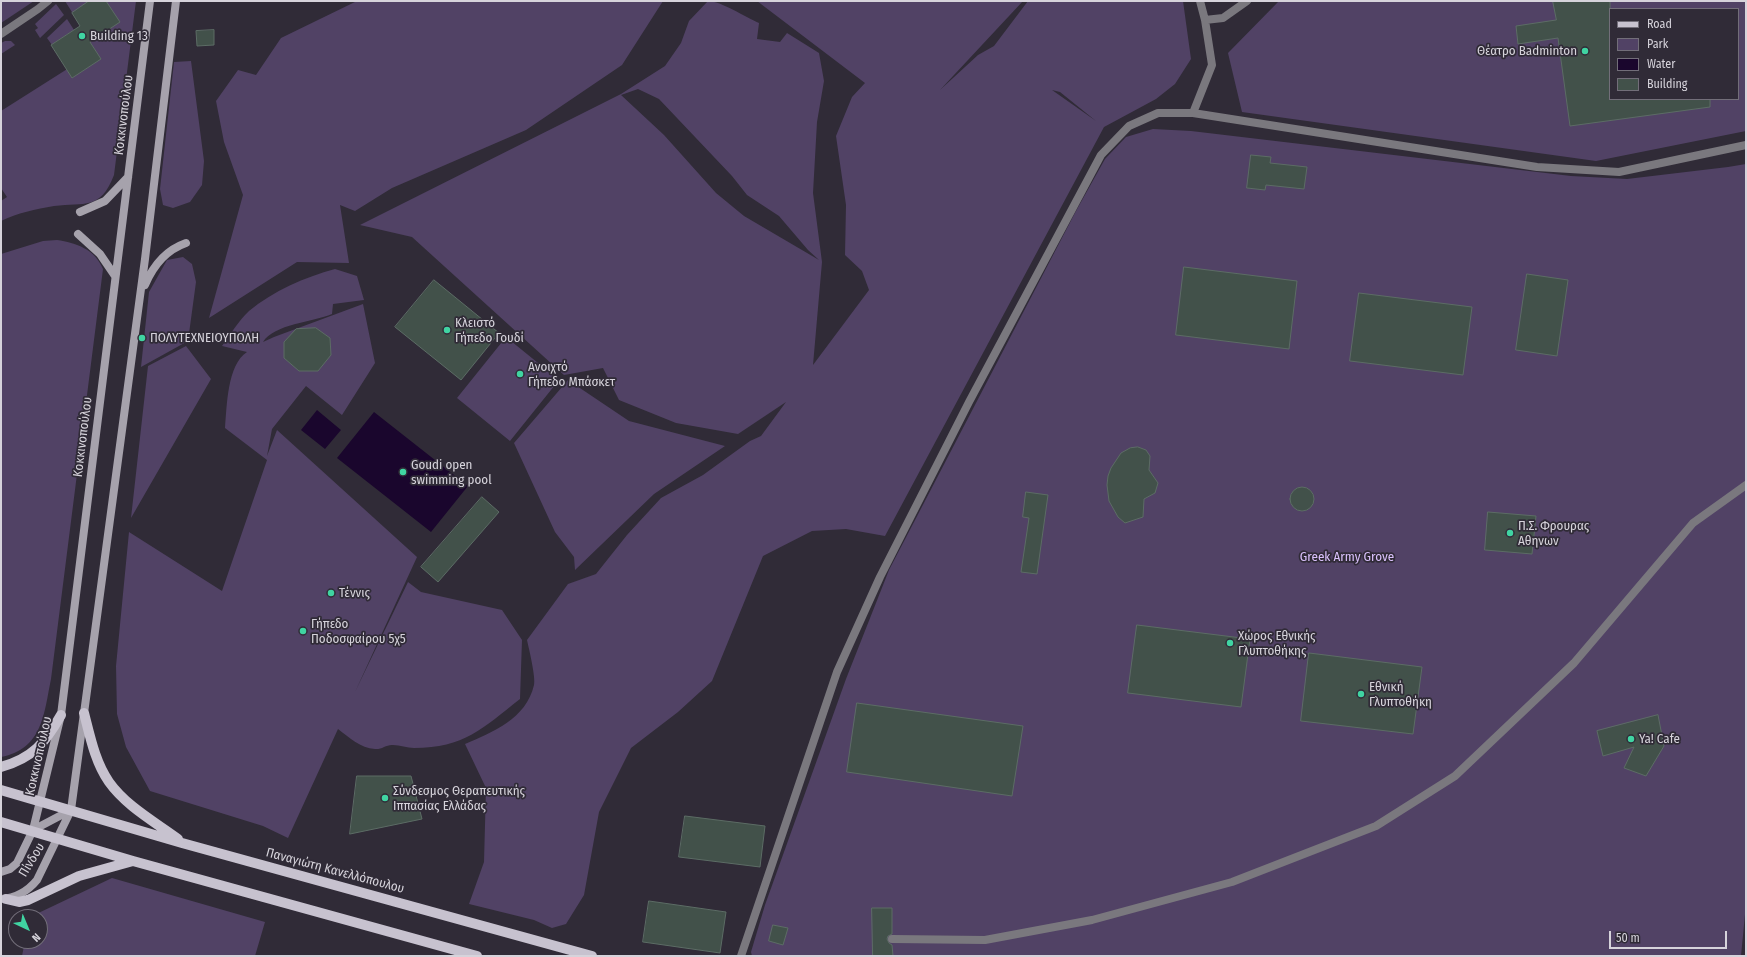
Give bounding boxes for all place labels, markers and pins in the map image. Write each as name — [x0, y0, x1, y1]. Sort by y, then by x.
place label: Building 13 — [90, 28, 148, 44]
marker: Building 13 — [77, 31, 87, 41]
place label: Θέατρο Badminton — [1477, 43, 1577, 59]
marker: Θέατρο Badminton — [1580, 46, 1590, 56]
place label: Κλειστό Γήπεδο Γουδί — [455, 315, 524, 346]
marker: Κλειστό Γήπεδο Γουδί — [442, 325, 452, 335]
place label: ΠΟΛΥΤΕΧΝΕΙΟΥΠΟΛΗ — [150, 330, 259, 346]
marker: ΠΟΛΥΤΕΧΝΕΙΟΥΠΟΛΗ — [137, 333, 147, 343]
place label: Ανοιχτό Γήπεδο Μπάσκετ — [528, 359, 615, 390]
marker: Ανοιχτό Γήπεδο Μπάσκετ — [515, 369, 525, 379]
place label: Goudi open swimming pool — [411, 457, 492, 488]
marker: Goudi open swimming pool — [398, 467, 408, 477]
place label: Π.Σ. Φρουρας Αθηνων — [1518, 518, 1589, 549]
marker: Π.Σ. Φρουρας Αθηνων — [1505, 528, 1515, 538]
place label: Τέννις — [339, 585, 370, 601]
marker: Τέννις — [326, 588, 336, 598]
place label: Γήπεδο Ποδοσφαίρου 5χ5 — [311, 616, 406, 647]
marker: Γήπεδο Ποδοσφαίρου 5χ5 — [298, 626, 308, 636]
place label: Χώρος Εθνικής Γλυπτοθήκης — [1238, 628, 1316, 659]
marker: Χώρος Εθνικής Γλυπτοθήκης — [1225, 638, 1235, 648]
place label: Εθνική Γλυπτοθήκη — [1369, 679, 1432, 710]
marker: Εθνική Γλυπτοθήκη — [1356, 689, 1366, 699]
place label: Ya! Cafe — [1639, 731, 1680, 747]
marker: Ya! Cafe — [1626, 734, 1636, 744]
place label: Σύνδεσμος Θεραπευτικής Ιππασίας Ελλάδας — [393, 783, 525, 814]
marker: Σύνδεσμος Θεραπευτικής Ιππασίας Ελλάδας — [380, 793, 390, 803]

